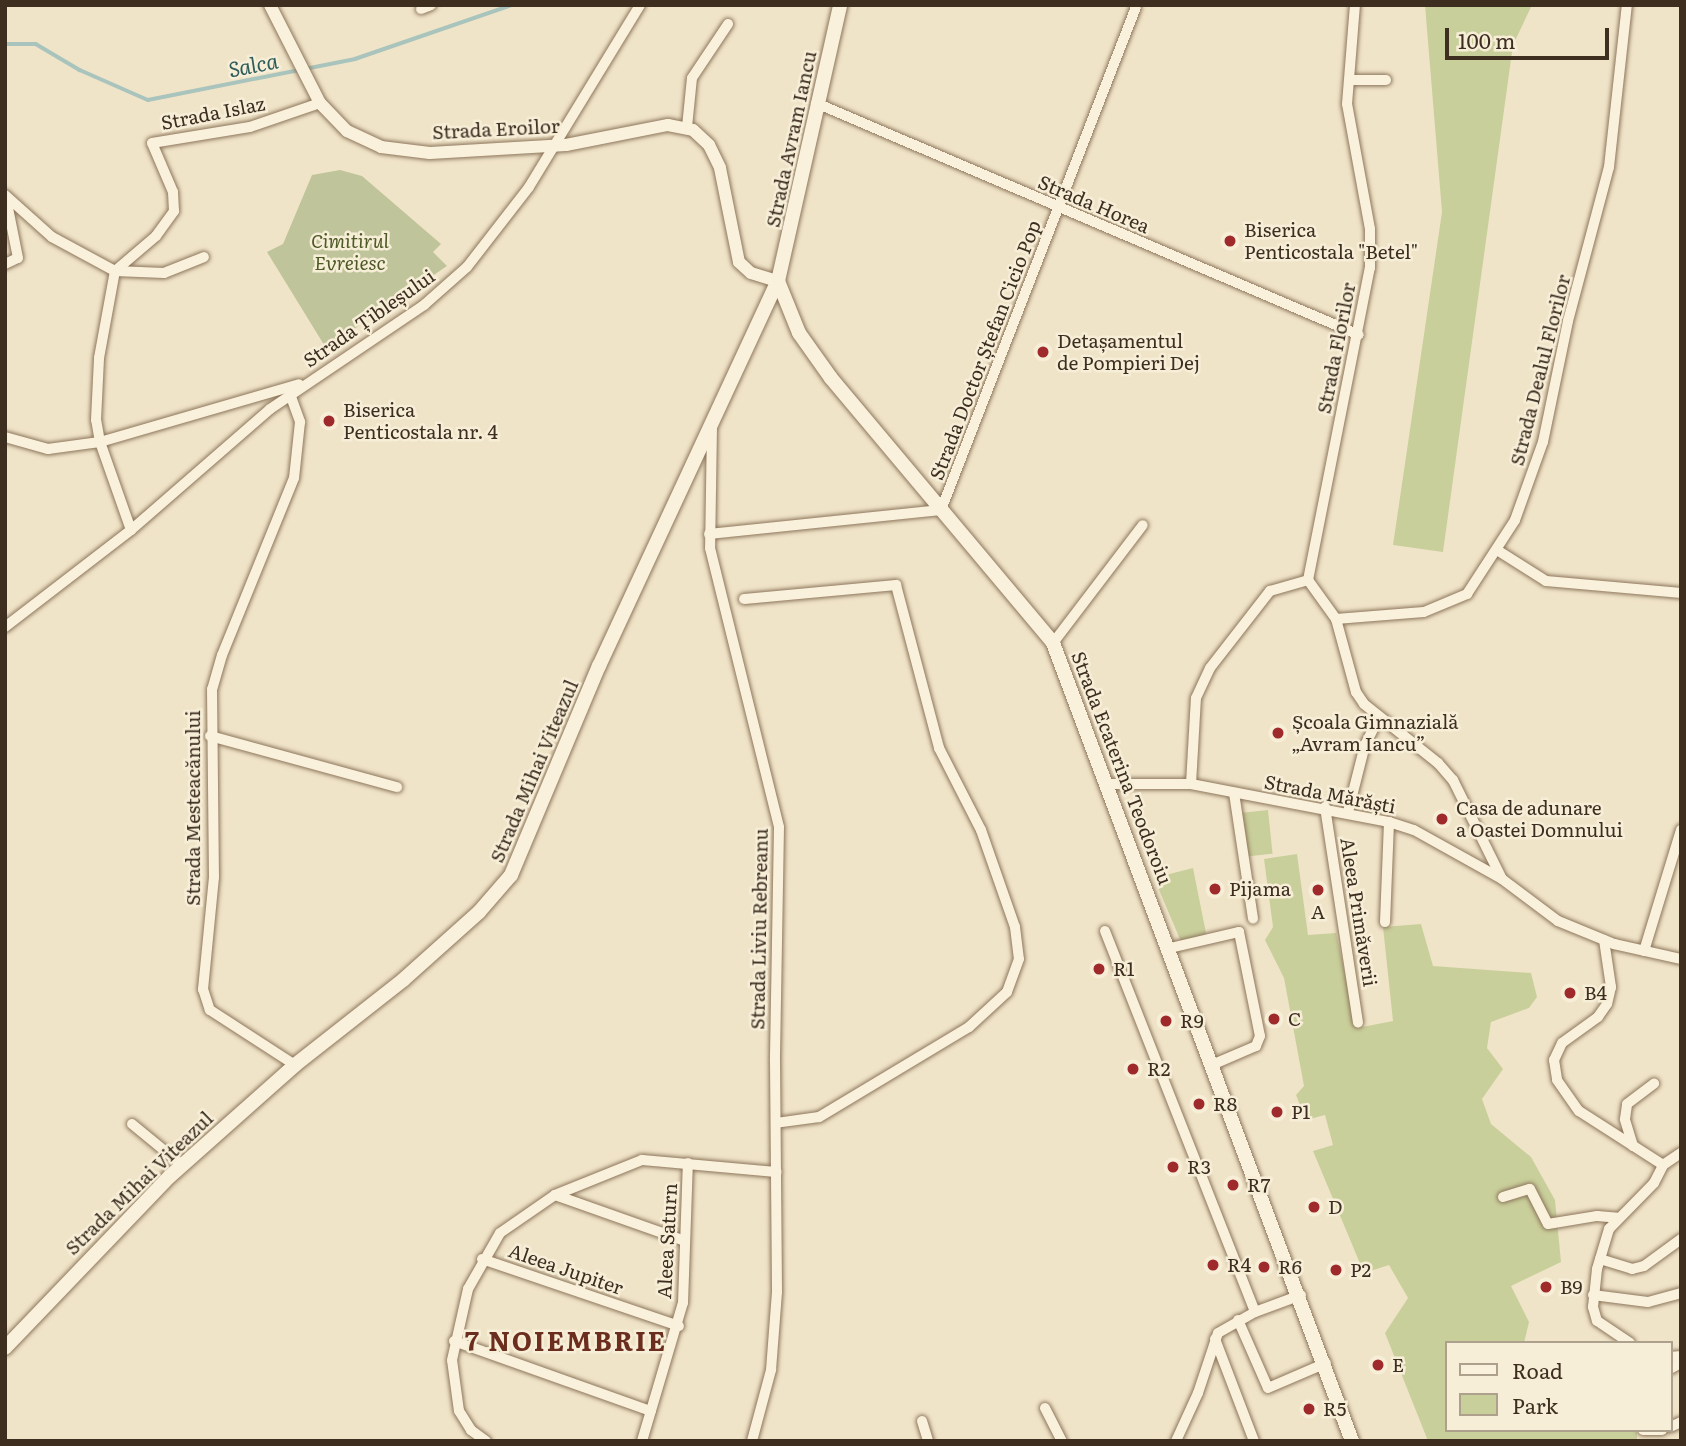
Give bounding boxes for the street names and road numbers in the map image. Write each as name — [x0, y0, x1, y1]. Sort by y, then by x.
street label: Strada Avram Iancu — [761, 49, 821, 229]
street label: Strada Islaz — [159, 92, 267, 134]
street label: Strada Eroilor — [432, 114, 560, 144]
street label: Strada Horea — [1035, 170, 1153, 238]
street label: Strada Doctor Ștefan Cicio Pop — [925, 217, 1045, 483]
street label: Strada Țibleșului — [299, 264, 439, 372]
street label: Strada Dealul Florilor — [1505, 272, 1575, 468]
street label: Strada Florilor — [1312, 281, 1360, 415]
street label: Strada Ecaterina Teodoroiu — [1067, 648, 1177, 888]
street label: Strada Mihai Viteazul — [485, 676, 583, 866]
street label: Strada Mesteacănului — [182, 710, 204, 906]
street label: Strada Mărăști — [1262, 770, 1398, 818]
street label: Strada Liviu Rebreanu — [746, 828, 772, 1030]
street label: Aleea Primăverii — [1336, 836, 1382, 988]
street label: Strada Mihai Viteazul — [61, 1107, 217, 1259]
street label: Aleea Saturn — [653, 1183, 681, 1299]
street label: Aleea Jupiter — [506, 1239, 626, 1299]

